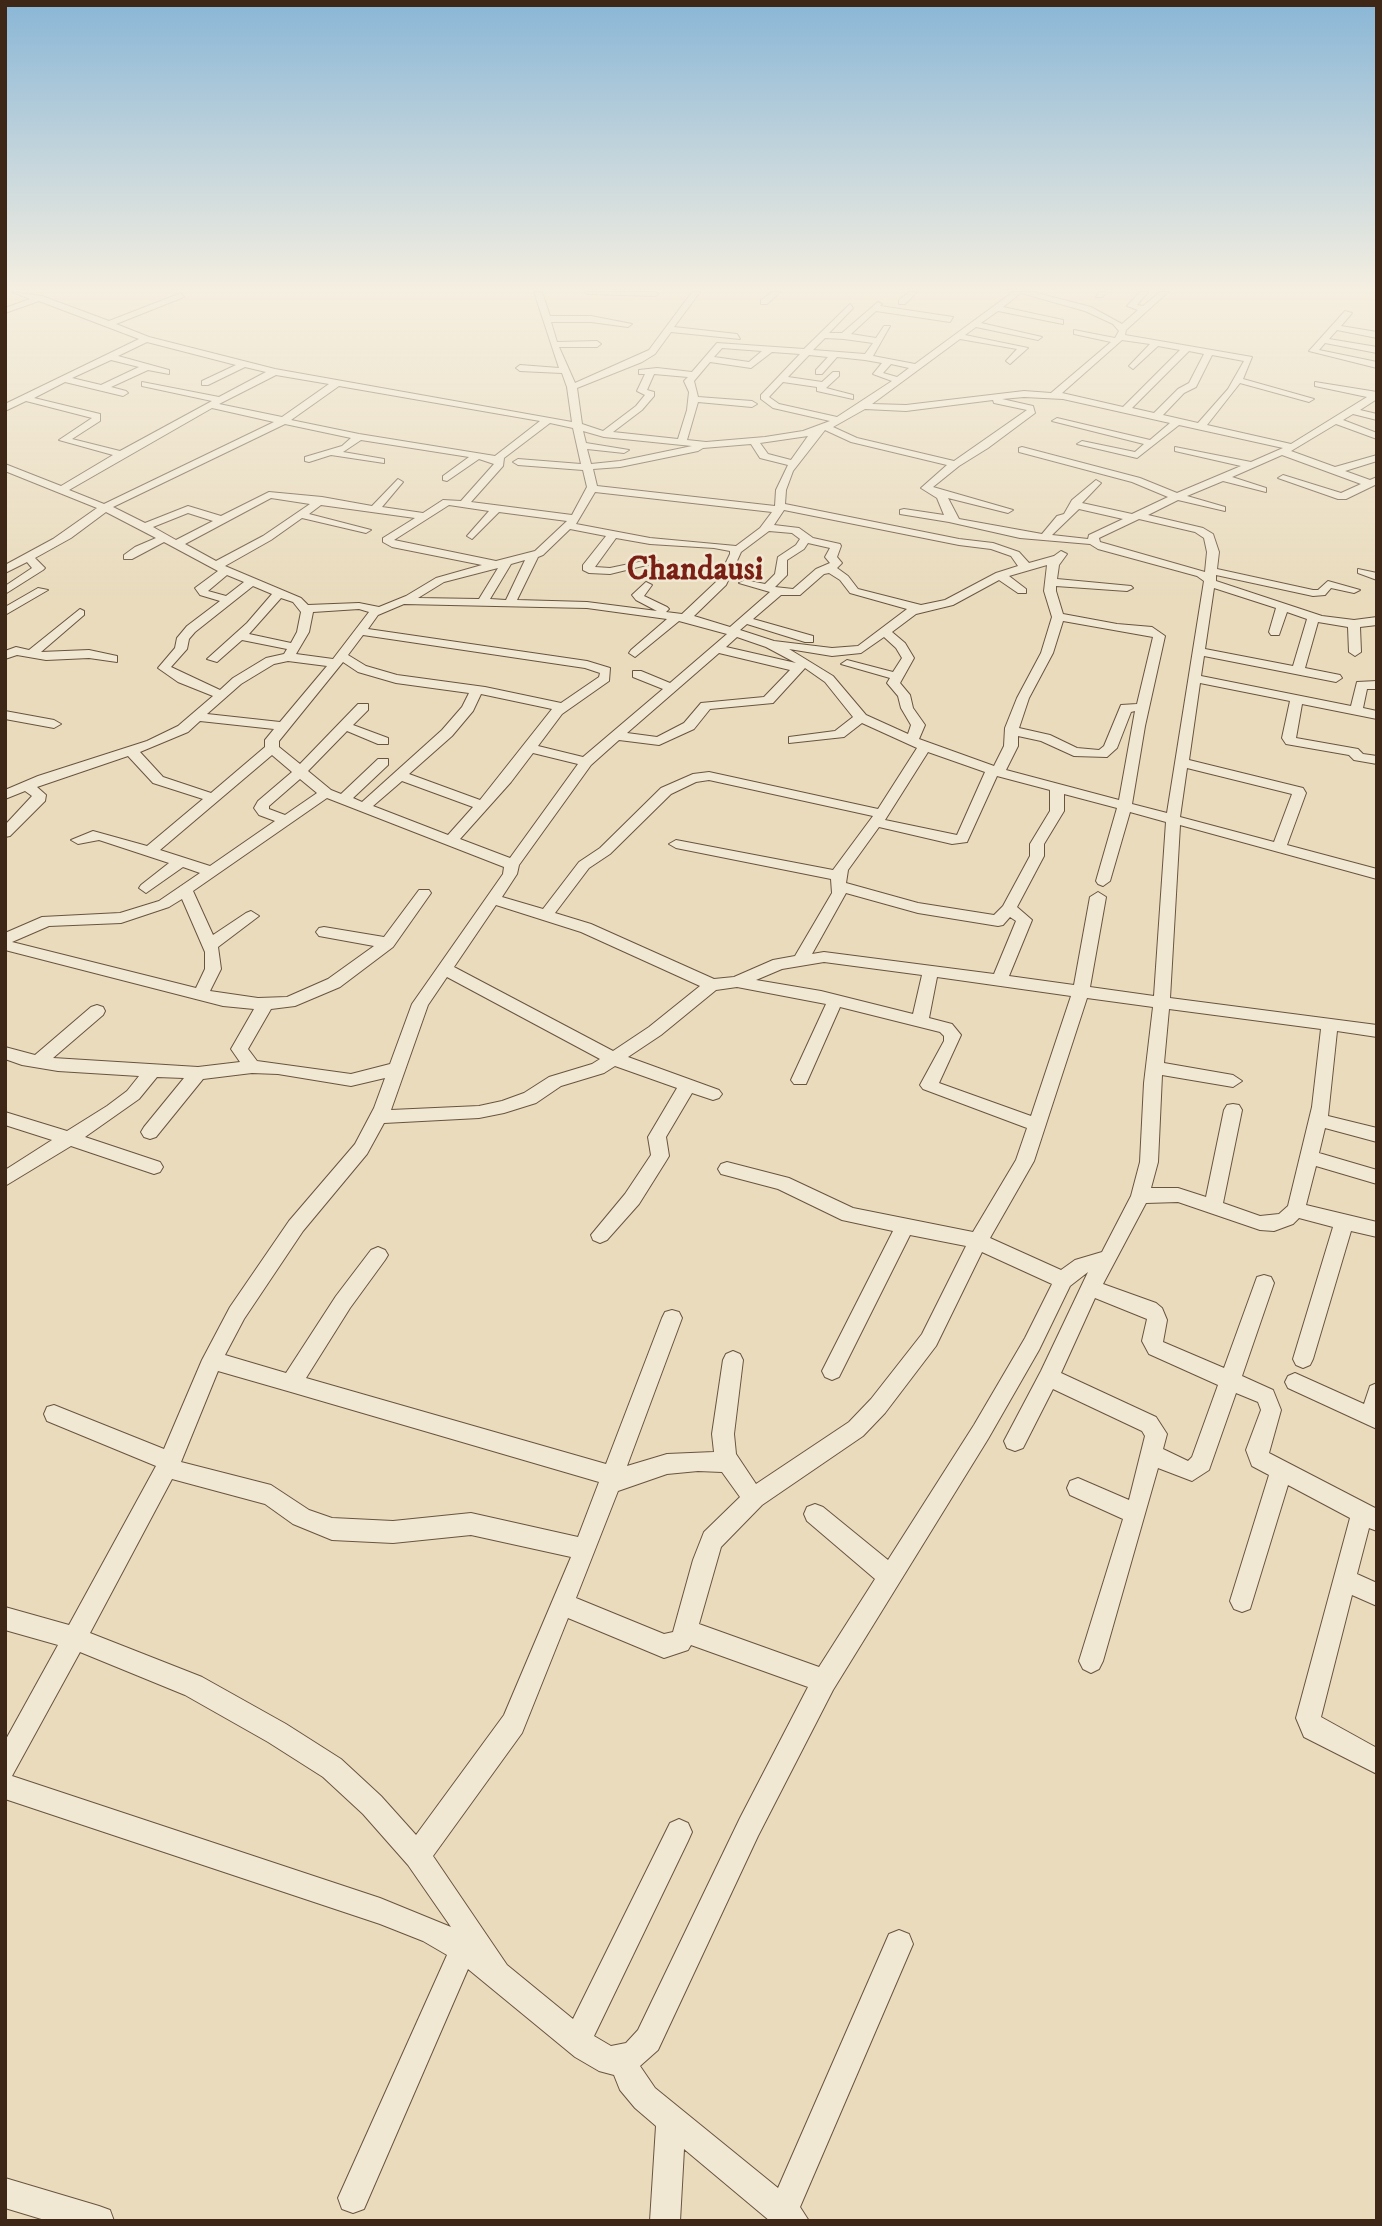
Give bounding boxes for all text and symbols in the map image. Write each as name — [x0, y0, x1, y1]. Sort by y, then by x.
district label: Chandausi — [627, 552, 763, 592]

